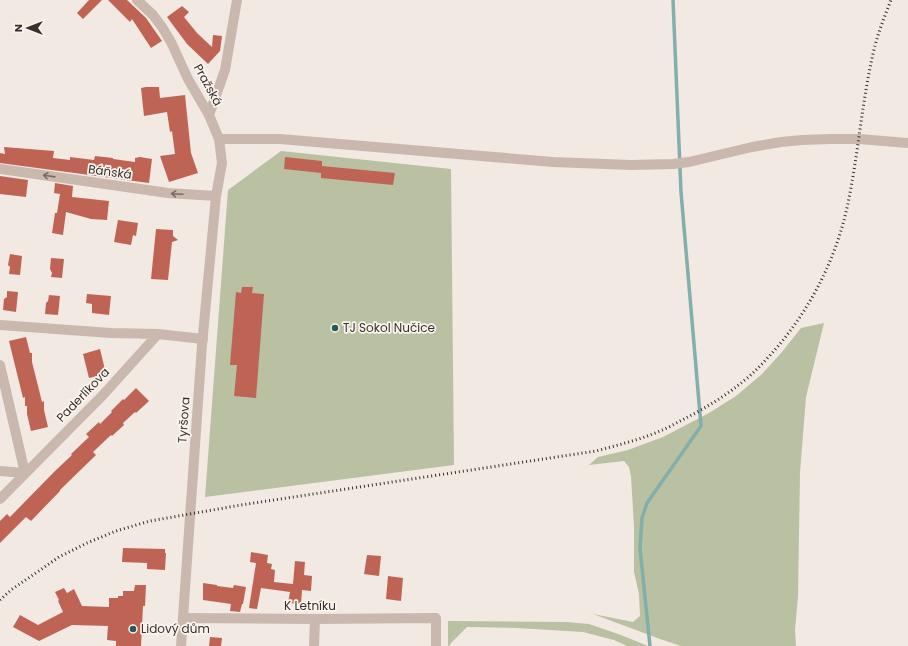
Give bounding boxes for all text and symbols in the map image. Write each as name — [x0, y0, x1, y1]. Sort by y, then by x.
north arrow — [8, 8, 48, 48]
text: N — [10, 24, 26, 32]
street label: Pražská — [190, 61, 227, 109]
street label: Báňská — [87, 160, 133, 183]
one-way arrow — [43, 172, 56, 180]
one-way arrow — [171, 190, 184, 197]
place label: TJ Sokol Nučice — [343, 319, 435, 336]
marker: TJ Sokol Nučice — [330, 323, 340, 333]
street label: Paderlíkova — [52, 364, 113, 426]
street label: Tyršova — [173, 396, 194, 444]
street label: K Letníku — [284, 597, 336, 614]
place label: Lidový dům — [141, 620, 210, 637]
marker: Lidový dům — [128, 624, 138, 634]

